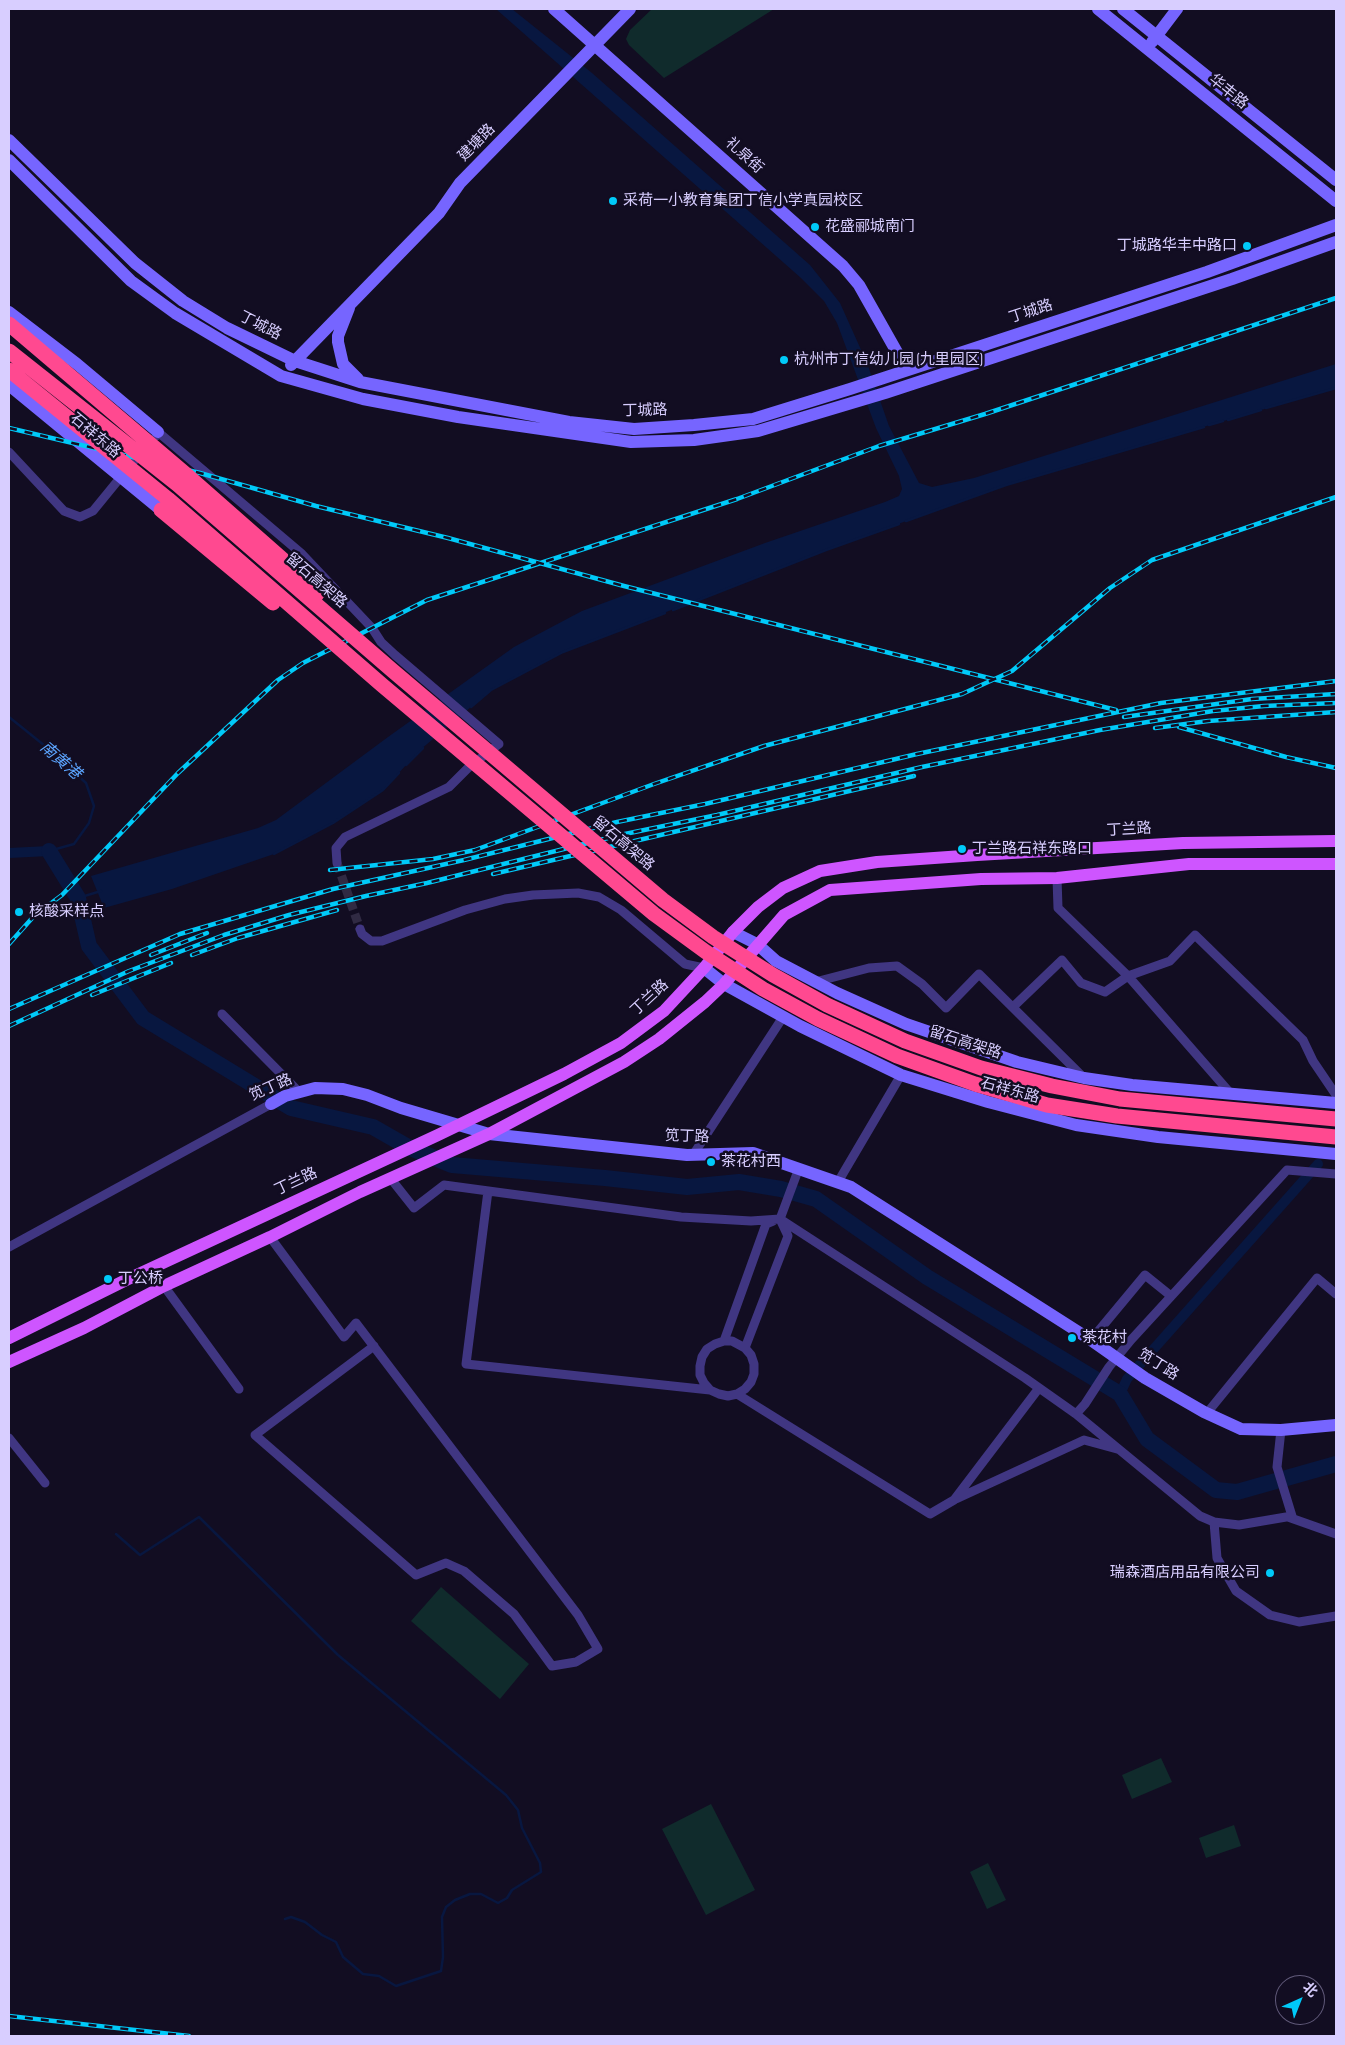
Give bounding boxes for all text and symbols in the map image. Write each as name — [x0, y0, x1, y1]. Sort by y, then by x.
street label: 华丰路 — [1205, 71, 1251, 113]
street label: 建塘路 — [455, 121, 499, 165]
street label: 礼泉街 — [721, 134, 767, 178]
place label: 采荷一小教育集团丁信小学真园校区 — [623, 192, 863, 210]
marker: 采荷一小教育集团丁信小学真园校区 — [607, 195, 619, 207]
place label: 花盛郦城南门 — [825, 218, 915, 236]
marker: 花盛郦城南门 — [809, 221, 821, 233]
place label: 丁城路华丰中路口 — [1117, 237, 1237, 255]
marker: 丁城路华丰中路口 — [1241, 240, 1253, 252]
street label: 丁城路 — [1007, 296, 1055, 328]
street label: 丁城路 — [236, 308, 284, 344]
place label: 杭州市丁信幼儿园 (九里园区) — [794, 351, 983, 369]
marker: 杭州市丁信幼儿园 (九里园区) — [778, 354, 790, 366]
street label: 丁城路 — [622, 402, 668, 420]
street label: 石祥东路 — [66, 410, 124, 462]
street label: 留石高架路 — [282, 550, 350, 612]
water label: 南黄港 — [36, 738, 84, 784]
street label: 留石高架路 — [588, 813, 658, 875]
street label: 丁兰路 — [1106, 820, 1152, 840]
place label: 丁兰路石祥东路口 — [972, 840, 1092, 858]
marker: 丁兰路石祥东路口 — [956, 843, 968, 855]
place label: 核酸采样点 — [29, 903, 104, 921]
marker: 核酸采样点 — [13, 906, 25, 918]
street label: 丁兰路 — [627, 976, 673, 1020]
street label: 留石高架路 — [927, 1023, 1003, 1063]
street label: 笕丁路 — [247, 1071, 295, 1105]
street label: 石祥东路 — [979, 1075, 1041, 1107]
street label: 笕丁路 — [664, 1127, 710, 1147]
place label: 茶花村西 — [721, 1153, 781, 1171]
marker: 茶花村西 — [705, 1156, 717, 1168]
street label: 丁兰路 — [272, 1164, 320, 1200]
place label: 丁公桥 — [118, 1270, 163, 1288]
marker: 丁公桥 — [102, 1273, 114, 1285]
place label: 茶花村 — [1082, 1329, 1127, 1347]
marker: 茶花村 — [1066, 1332, 1078, 1344]
street label: 笕丁路 — [1134, 1345, 1182, 1385]
place label: 瑞森酒店用品有限公司 — [1110, 1564, 1260, 1582]
marker: 瑞森酒店用品有限公司 — [1264, 1567, 1276, 1579]
north arrow — [1275, 1975, 1325, 2025]
text: 北 — [1299, 1979, 1321, 2001]

